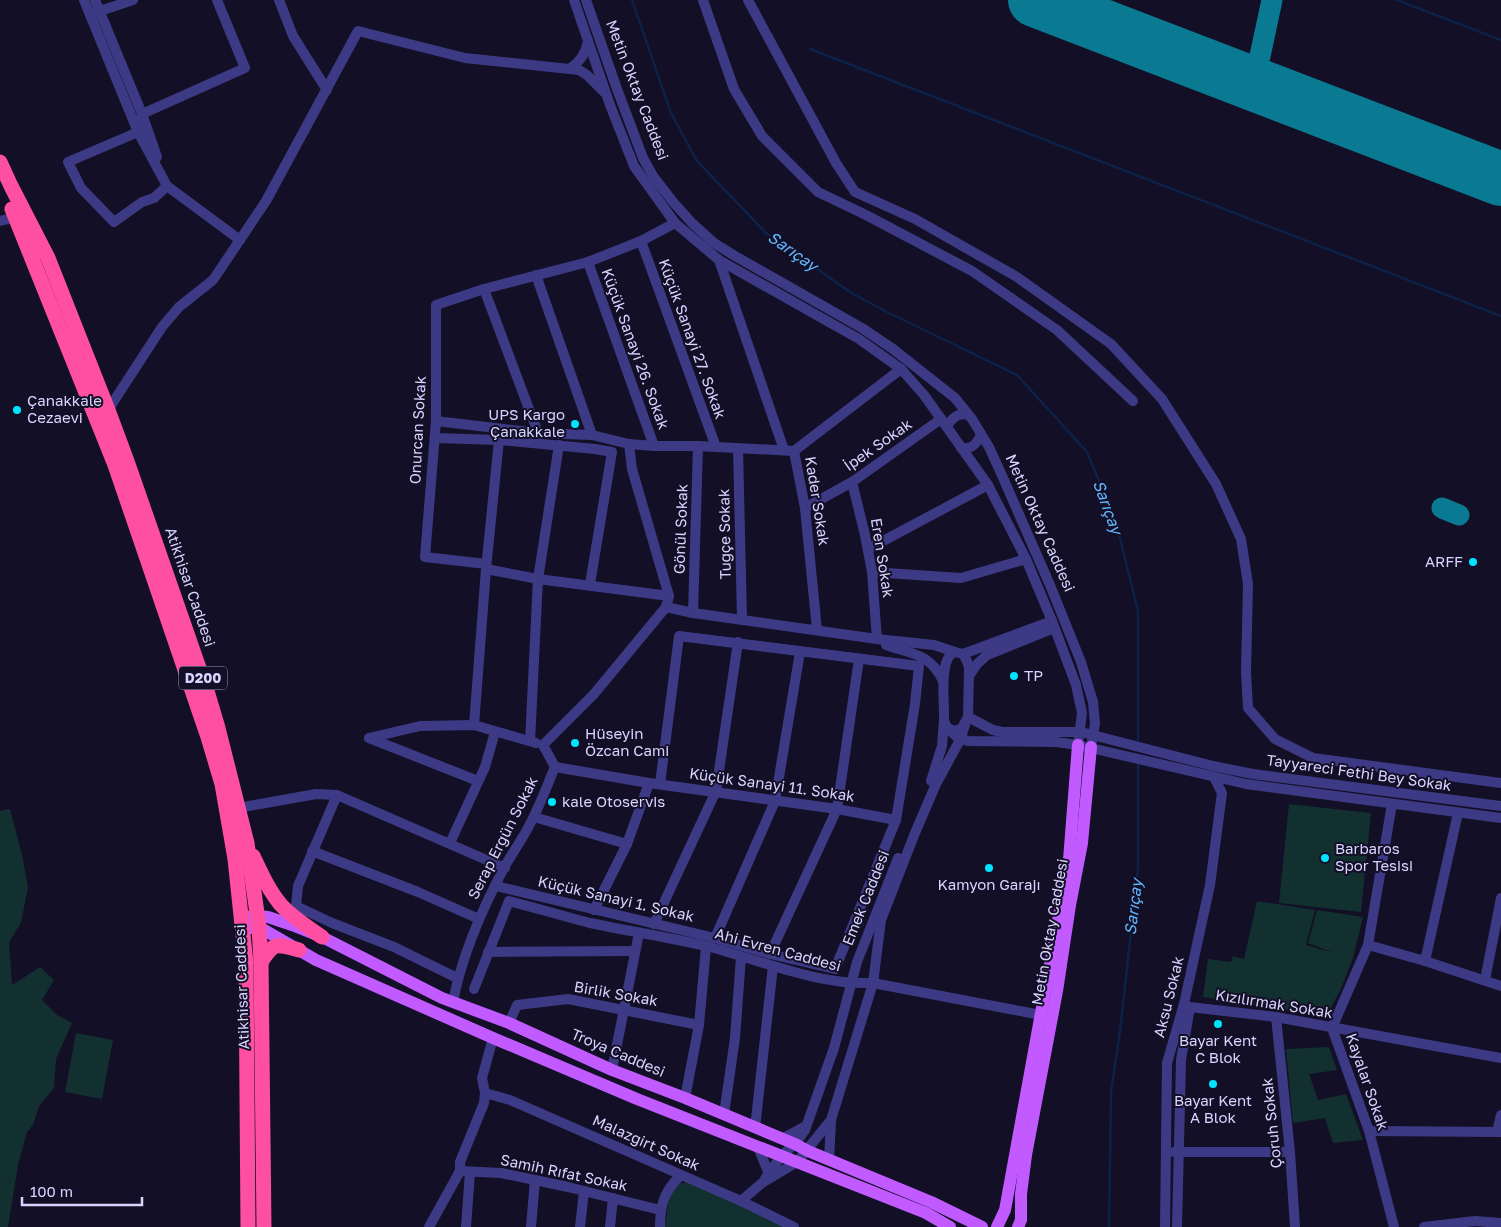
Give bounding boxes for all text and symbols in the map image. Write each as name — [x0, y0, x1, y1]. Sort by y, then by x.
street label: Metin Oktay Caddesi — [603, 17, 673, 162]
water label: Sarıçay — [764, 227, 823, 276]
street label: Küçük Sanayi 27. Sokak — [656, 256, 730, 422]
street label: Küçük Sanayi 26. Sokak — [598, 266, 674, 432]
street label: Onurcan Sokak — [405, 375, 429, 485]
place label: Çanakkale Cezaevi — [27, 391, 102, 426]
marker: Çanakkale Cezaevi — [11, 404, 23, 416]
place label: UPS Kargo Çanakkale — [488, 405, 565, 440]
street label: İpek Sokak — [840, 414, 915, 474]
marker: UPS Kargo Çanakkale — [569, 418, 581, 430]
street label: Metin Oktay Caddesi — [1002, 451, 1079, 594]
street label: Kader Sokak — [802, 455, 834, 547]
water label: Sarıçay — [1089, 477, 1128, 539]
street label: Gönül Sokak — [669, 483, 691, 574]
street label: Tuğçe Sokak — [714, 488, 734, 580]
street label: Eren Sokak — [868, 517, 898, 599]
street label: Atikhisar Caddesi — [162, 525, 220, 649]
place label: ARFF — [1425, 552, 1463, 570]
marker: ARFF — [1467, 556, 1479, 568]
road number: D200 — [179, 666, 227, 690]
place label: TP — [1024, 666, 1043, 684]
marker: TP — [1008, 670, 1020, 682]
place label: Hüseyin Özcan Cami — [585, 724, 669, 759]
marker: Hüseyin Özcan Cami — [569, 737, 581, 749]
street label: Tayyareci Fethi Bey Sokak — [1265, 750, 1453, 794]
street label: Küçük Sanayi 11. Sokak — [688, 763, 857, 805]
street label: Serap Ergün Sokak — [463, 773, 541, 902]
place label: kale Otoservis — [562, 792, 665, 810]
marker: kale Otoservis — [546, 796, 558, 808]
place label: Barbaros Spor Tesisi — [1335, 839, 1413, 874]
street label: Emek Caddesi — [838, 847, 892, 948]
marker: Barbaros Spor Tesisi — [1319, 852, 1331, 864]
street label: Metin Oktay Caddesi — [1027, 857, 1071, 1007]
marker: Kamyon Garajı — [983, 862, 995, 874]
street label: Küçük Sanayi 1. Sokak — [536, 871, 697, 925]
place label: Kamyon Garajı — [938, 875, 1041, 893]
water label: Sarıçay — [1120, 876, 1147, 936]
street label: Atikhisar Caddesi — [230, 924, 252, 1050]
street label: Ahi Evren Caddesi — [713, 924, 843, 975]
street label: Aksu Sokak — [1149, 954, 1187, 1039]
street label: Birlik Sokak — [573, 977, 660, 1009]
street label: Kızılırmak Sokak — [1214, 985, 1335, 1021]
marker: Bayar Kent C Blok — [1212, 1018, 1224, 1030]
street label: Troya Caddesi — [569, 1024, 668, 1080]
place label: Bayar Kent C Blok — [1179, 1031, 1257, 1066]
street label: Kayalar Sokak — [1343, 1031, 1393, 1133]
street label: Çoruh Sokak — [1257, 1076, 1285, 1169]
marker: Bayar Kent A Blok — [1207, 1078, 1219, 1090]
place label: Bayar Kent A Blok — [1174, 1091, 1252, 1126]
street label: Malazgirt Sokak — [590, 1110, 703, 1174]
street label: Samih Rıfat Sokak — [499, 1150, 630, 1194]
scale bar — [22, 1174, 142, 1206]
text: 100 m — [30, 1182, 73, 1200]

